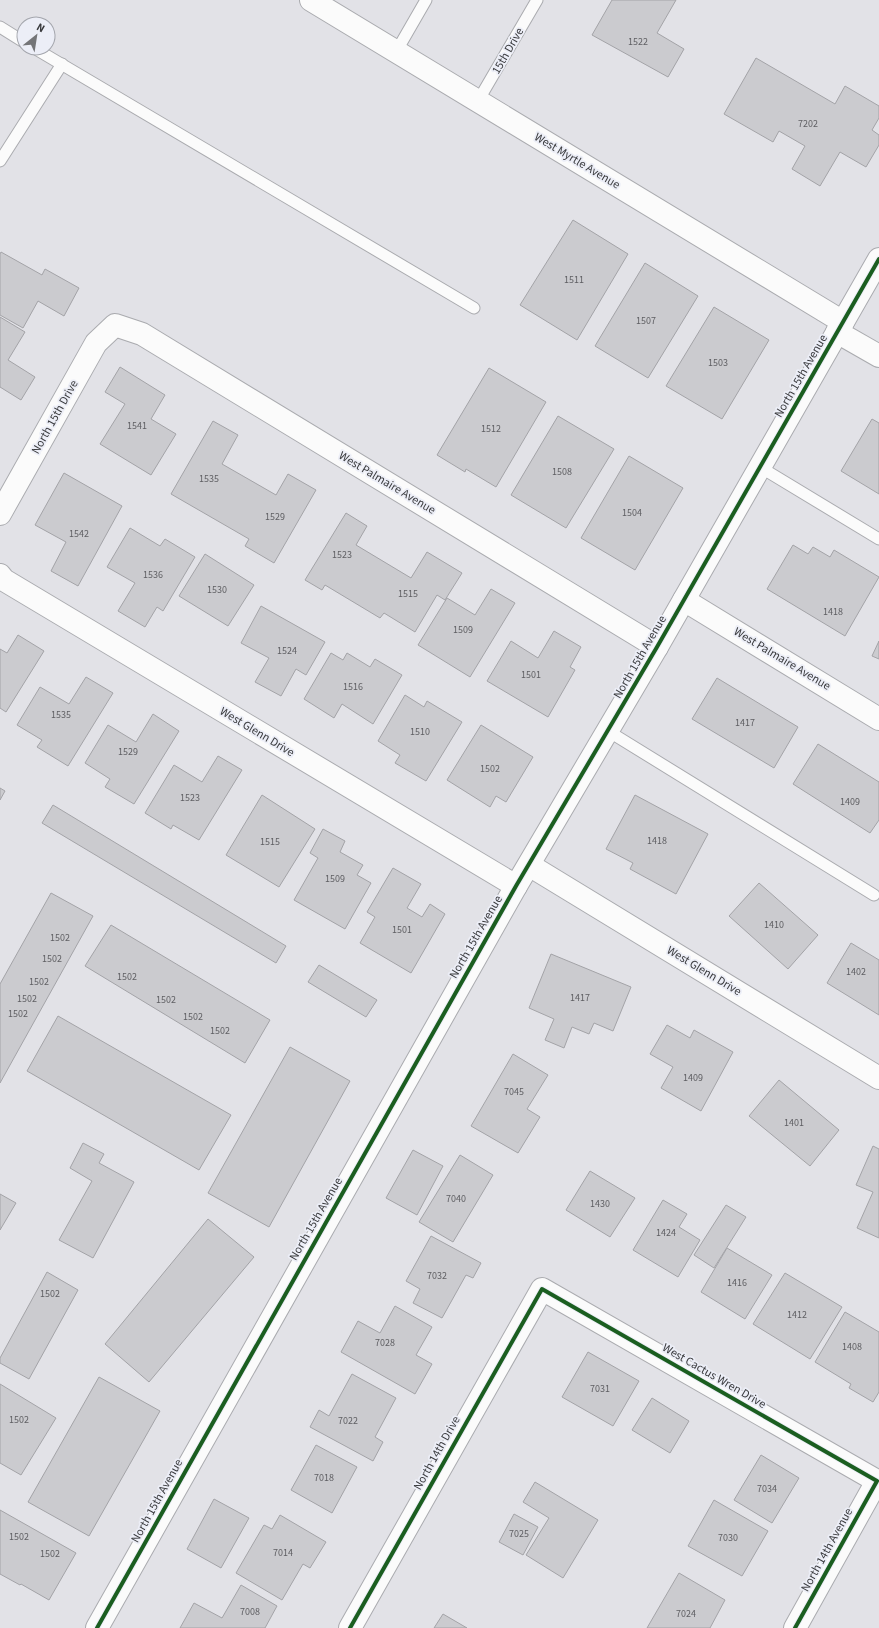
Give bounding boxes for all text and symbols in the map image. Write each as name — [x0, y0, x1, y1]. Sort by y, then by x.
north arrow — [16, 16, 56, 56]
text: N — [34, 19, 48, 36]
street label: 15th Drive — [488, 25, 528, 77]
house number: 1522 — [628, 35, 648, 49]
house number: 7202 — [798, 117, 818, 131]
street label: West Myrtle Avenue — [531, 129, 623, 193]
house number: 1511 — [564, 273, 584, 287]
house number: 1507 — [636, 314, 656, 328]
street label: North 15th Avenue — [770, 331, 832, 421]
house number: 1503 — [708, 356, 728, 370]
street label: North 15th Drive — [28, 377, 82, 457]
house number: 1541 — [127, 419, 147, 433]
house number: 1512 — [481, 422, 501, 436]
street label: West Palmaire Avenue — [335, 447, 439, 519]
house number: 1508 — [552, 465, 572, 479]
house number: 1535 — [199, 472, 219, 486]
house number: 1504 — [622, 506, 642, 520]
house number: 1529 — [265, 510, 285, 524]
house number: 1542 — [69, 527, 89, 541]
house number: 1523 — [332, 548, 352, 562]
house number: 1536 — [143, 568, 163, 582]
house number: 1530 — [207, 583, 227, 597]
house number: 1515 — [398, 587, 418, 601]
house number: 1418 — [823, 605, 843, 619]
street label: North 15th Avenue — [609, 612, 671, 702]
house number: 1509 — [453, 623, 473, 637]
street label: West Palmaire Avenue — [730, 623, 834, 695]
house number: 1524 — [277, 644, 297, 658]
house number: 1501 — [521, 668, 541, 682]
house number: 1516 — [343, 680, 363, 694]
street label: West Glenn Drive — [216, 703, 298, 761]
house number: 1535 — [51, 708, 71, 722]
house number: 1417 — [735, 716, 755, 730]
house number: 1510 — [410, 725, 430, 739]
house number: 1529 — [118, 745, 138, 759]
house number: 1502 — [480, 762, 500, 776]
house number: 1523 — [180, 791, 200, 805]
house number: 1409 — [840, 795, 860, 809]
house number: 1418 — [647, 834, 667, 848]
house number: 1515 — [260, 835, 280, 849]
house number: 1509 — [325, 872, 345, 886]
street label: North 15th Avenue — [445, 892, 507, 982]
house number: 1410 — [764, 918, 784, 932]
house number: 1501 — [392, 923, 412, 937]
house number: 1502 — [50, 931, 70, 945]
street label: West Glenn Drive — [663, 942, 745, 1000]
house number: 1502 — [42, 952, 62, 966]
house number: 1402 — [846, 965, 866, 979]
house number: 1502 — [117, 970, 137, 984]
house number: 1502 — [29, 975, 49, 989]
house number: 1417 — [570, 991, 590, 1005]
house number: 1502 — [17, 992, 37, 1006]
house number: 1502 — [156, 993, 176, 1007]
house number: 1502 — [8, 1007, 28, 1021]
house number: 1502 — [183, 1010, 203, 1024]
house number: 1502 — [210, 1024, 230, 1038]
house number: 1409 — [683, 1071, 703, 1085]
house number: 7045 — [504, 1085, 524, 1099]
house number: 1401 — [784, 1116, 804, 1130]
street label: North 15th Avenue — [285, 1174, 347, 1264]
house number: 7040 — [446, 1192, 466, 1206]
house number: 1430 — [590, 1197, 610, 1211]
house number: 1424 — [656, 1226, 676, 1240]
house number: 7032 — [427, 1269, 447, 1283]
house number: 1416 — [727, 1276, 747, 1290]
house number: 1502 — [40, 1287, 60, 1301]
house number: 1412 — [787, 1308, 807, 1322]
house number: 7028 — [375, 1336, 395, 1350]
street label: West Cactus Wren Drive — [659, 1339, 769, 1413]
house number: 1408 — [842, 1340, 862, 1354]
house number: 7031 — [590, 1382, 610, 1396]
house number: 1502 — [9, 1413, 29, 1427]
street label: North 14th Drive — [410, 1413, 464, 1493]
house number: 7022 — [338, 1414, 358, 1428]
street label: North 15th Avenue — [127, 1456, 187, 1546]
house number: 7018 — [314, 1471, 334, 1485]
house number: 7034 — [757, 1482, 777, 1496]
street label: North 14th Avenue — [797, 1505, 857, 1595]
house number: 7025 — [509, 1527, 529, 1541]
house number: 1502 — [9, 1530, 29, 1544]
house number: 7030 — [718, 1531, 738, 1545]
house number: 7014 — [273, 1546, 293, 1560]
house number: 1502 — [40, 1547, 60, 1561]
house number: 7008 — [240, 1605, 260, 1619]
house number: 7024 — [676, 1607, 696, 1621]

